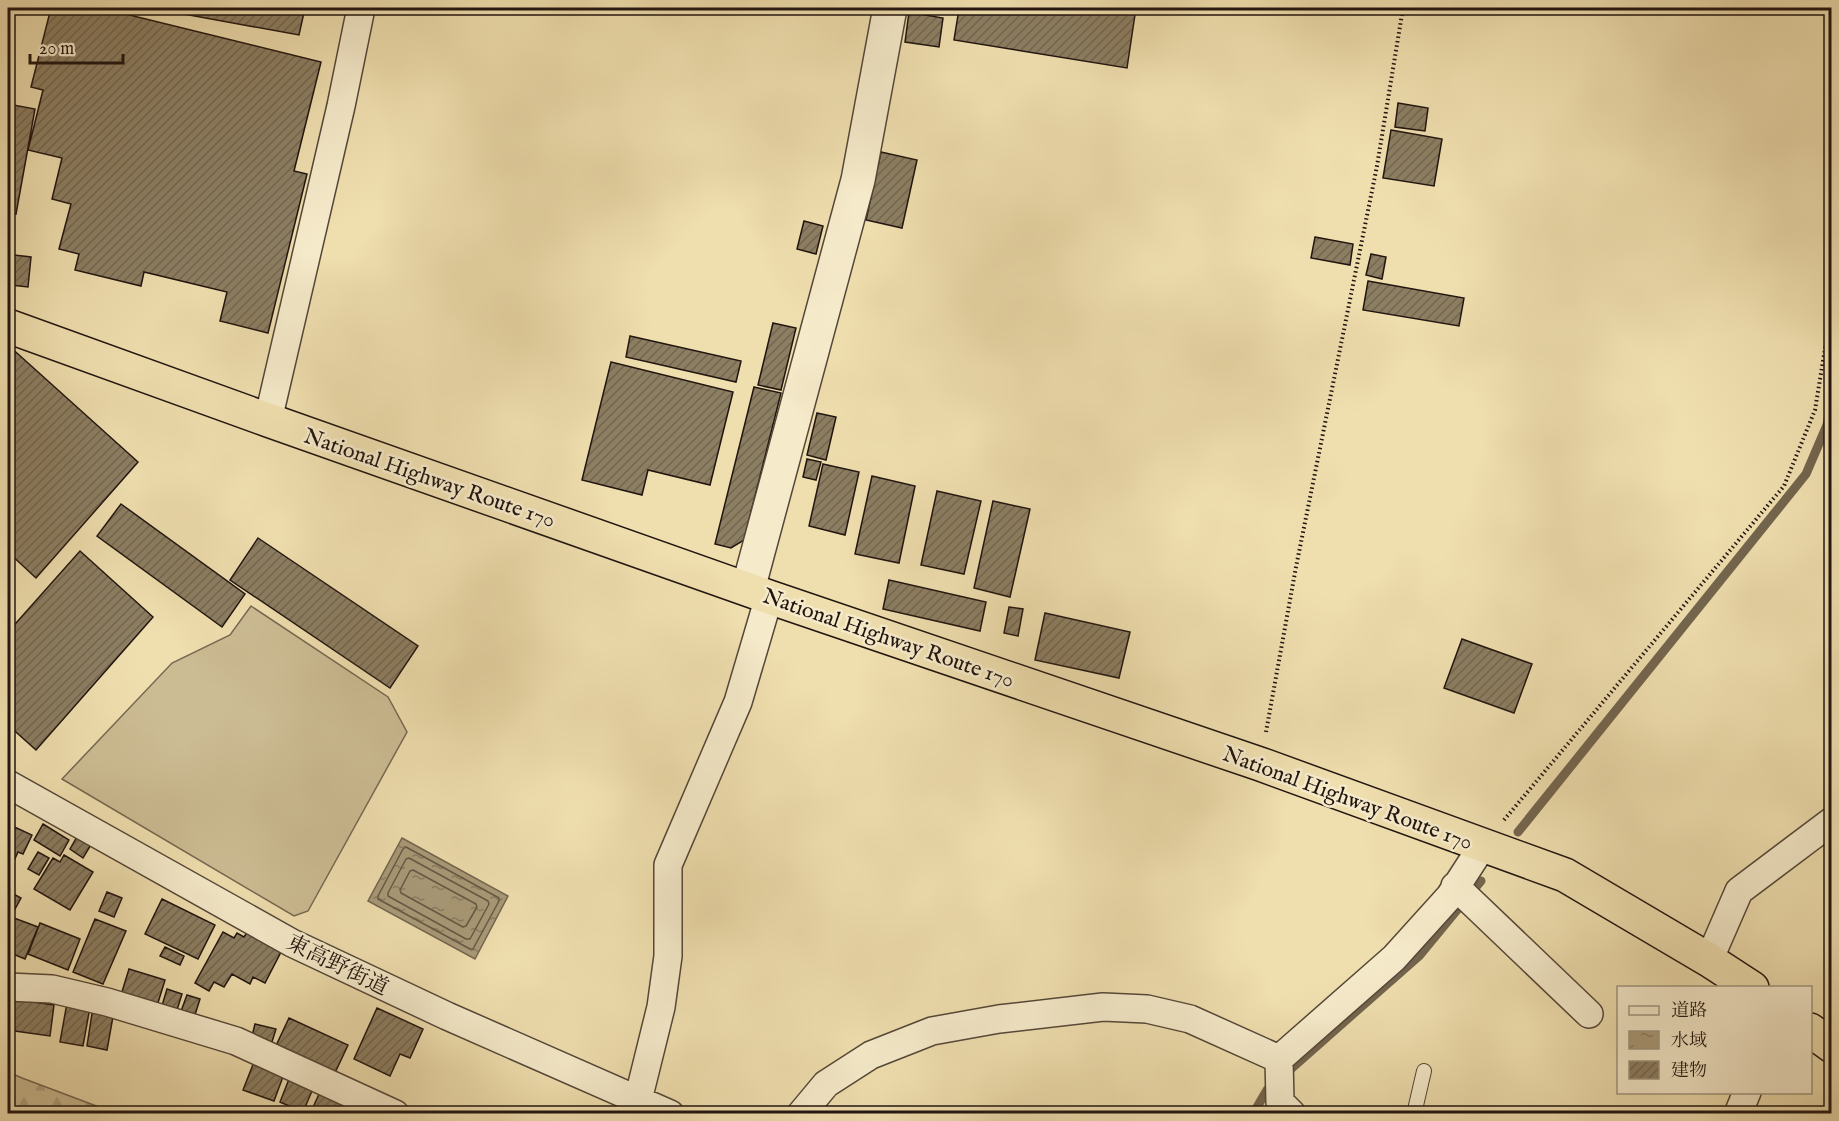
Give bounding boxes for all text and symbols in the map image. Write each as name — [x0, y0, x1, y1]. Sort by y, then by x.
scale bar — [30, 27, 123, 65]
text: 20 m — [39, 38, 74, 61]
street label: National Highway Route 170 — [300, 423, 559, 535]
street label: National Highway Route 170 — [759, 583, 1018, 695]
street label: National Highway Route 170 — [1218, 741, 1476, 857]
street label: 東高野街道 — [282, 929, 393, 1002]
legend — [1617, 986, 1812, 1094]
text: 道路 — [1671, 1000, 1707, 1023]
text: 水域 — [1671, 1030, 1707, 1053]
text: 建物 — [1671, 1060, 1707, 1083]

